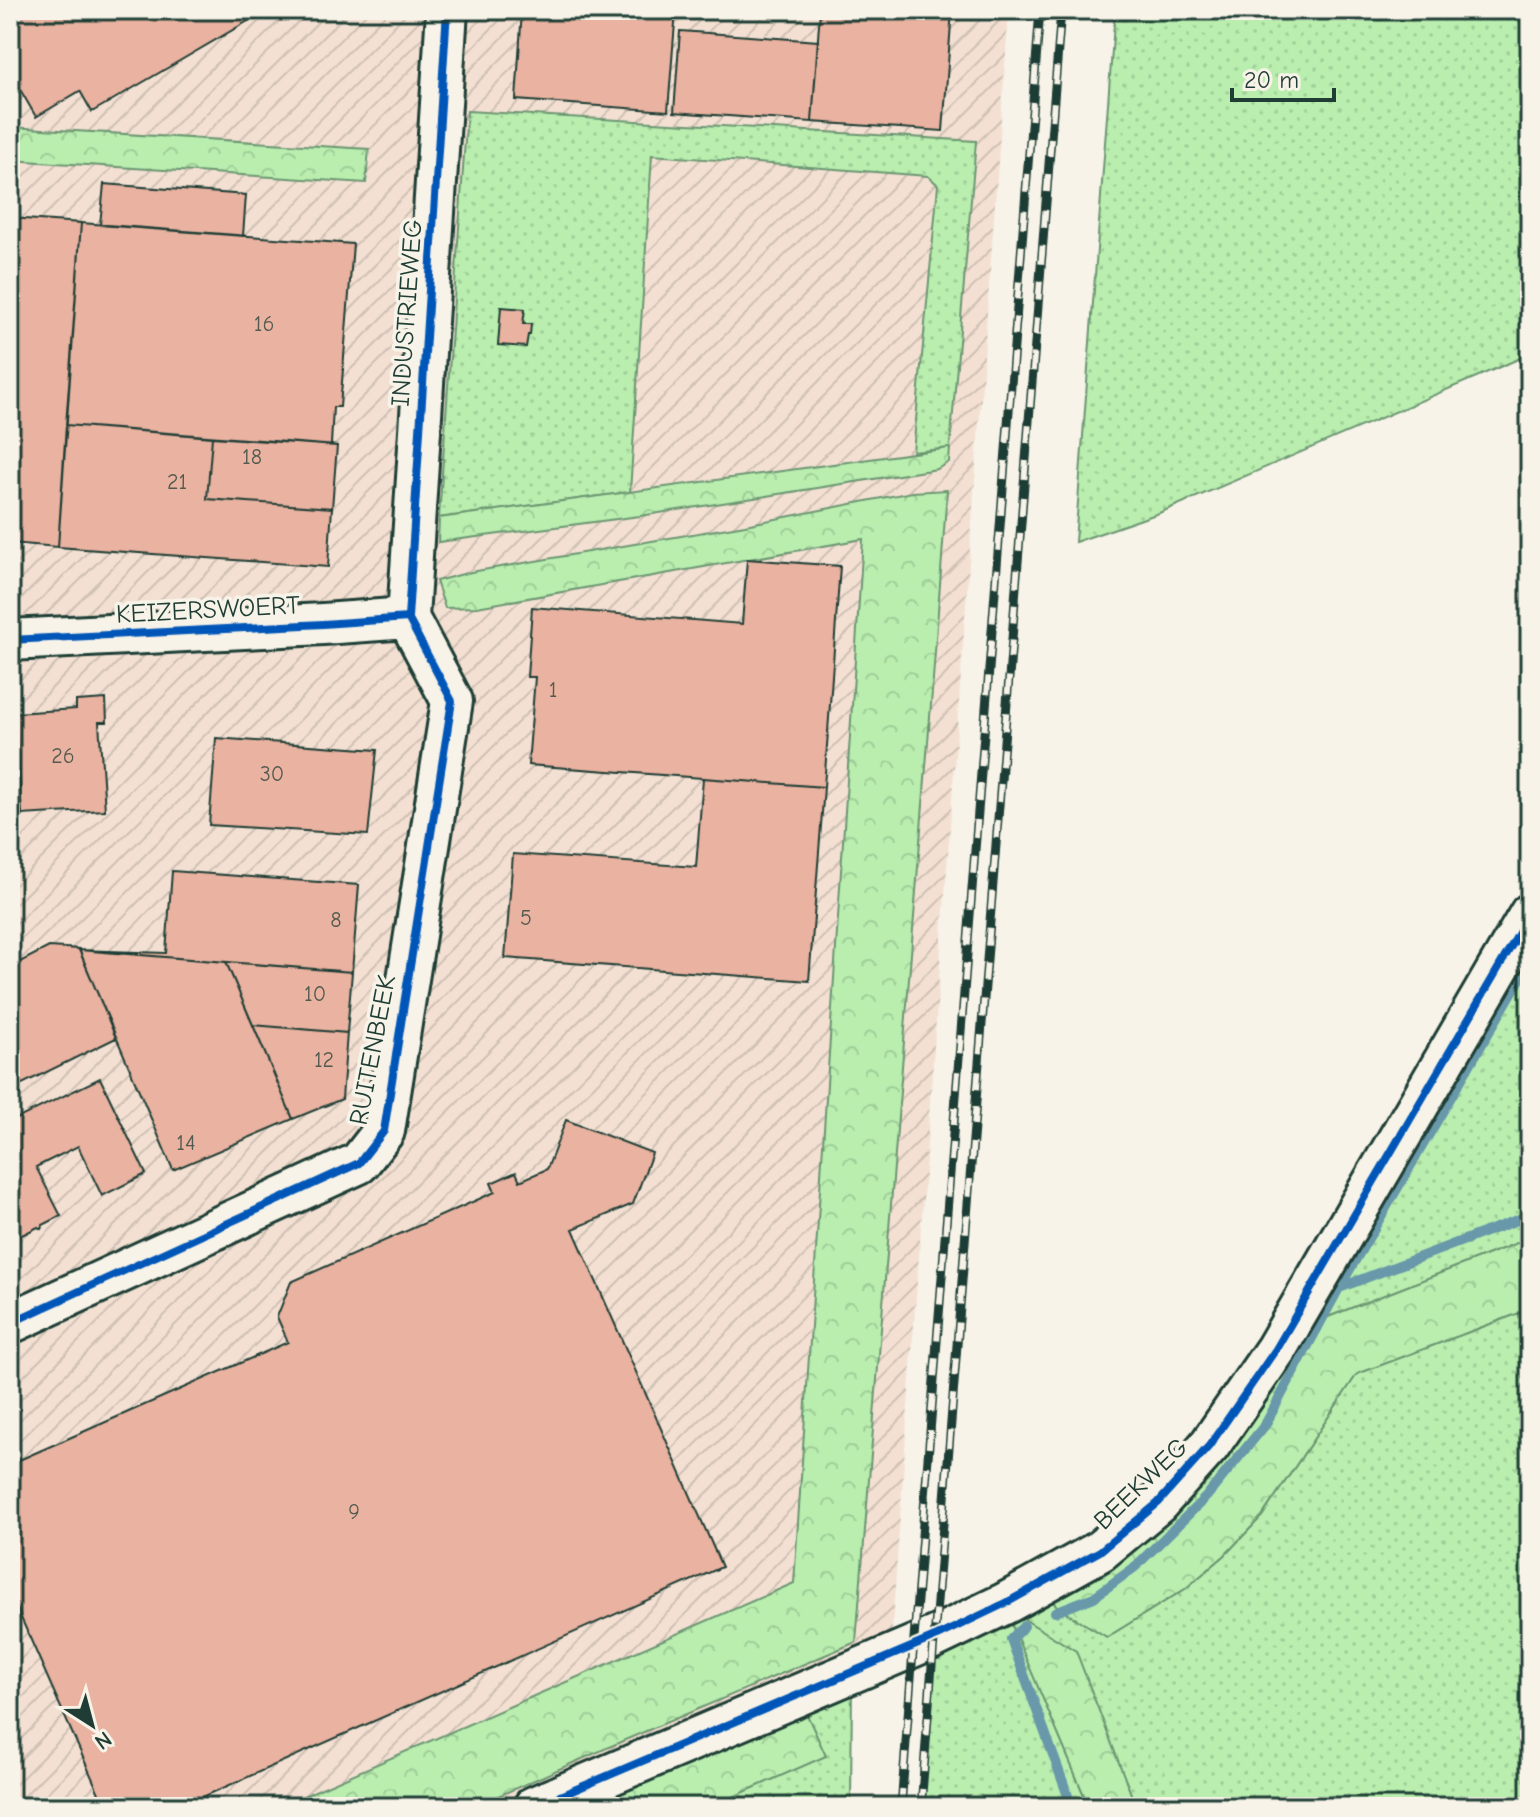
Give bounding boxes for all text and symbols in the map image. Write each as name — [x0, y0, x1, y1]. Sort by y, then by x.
scale bar — [1232, 52, 1334, 102]
text: 20 m — [1244, 66, 1299, 94]
street label: INDUSTRIEWEG — [385, 218, 429, 408]
house number: 16 — [254, 311, 274, 337]
house number: 18 — [242, 444, 262, 470]
house number: 21 — [167, 469, 187, 495]
street label: KEIZERSWOERT — [115, 590, 301, 630]
house number: 1 — [549, 677, 557, 703]
house number: 26 — [51, 743, 75, 769]
house number: 30 — [260, 761, 284, 787]
house number: 5 — [520, 905, 532, 931]
house number: 8 — [330, 907, 342, 933]
street label: RUITENBEEK — [344, 972, 402, 1127]
house number: 10 — [304, 981, 326, 1007]
house number: 12 — [314, 1047, 334, 1073]
house number: 14 — [176, 1130, 196, 1156]
street label: BEEKWEG — [1088, 1432, 1194, 1536]
house number: 9 — [348, 1499, 360, 1525]
north arrow — [52, 1685, 132, 1765]
text: N — [90, 1726, 117, 1755]

